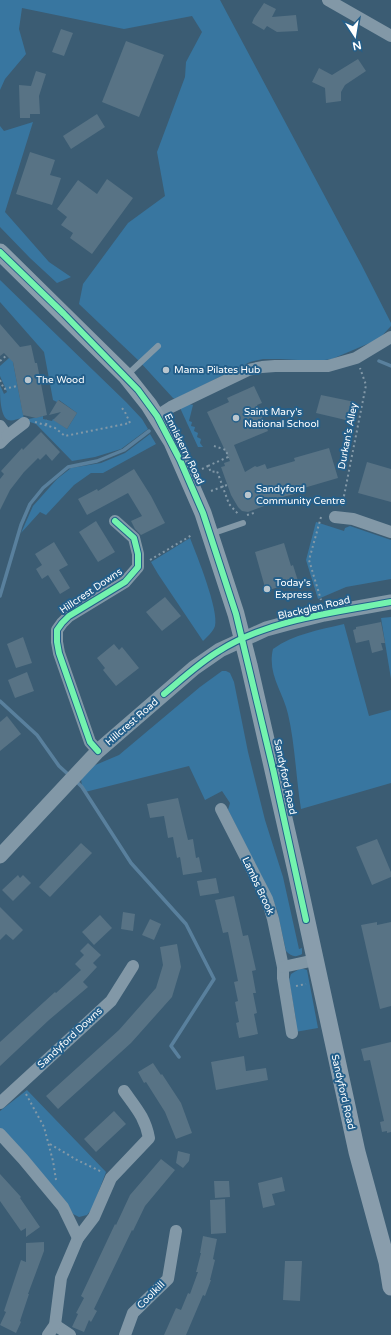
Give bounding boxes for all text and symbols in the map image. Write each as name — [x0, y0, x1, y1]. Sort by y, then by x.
north arrow — [335, 16, 375, 56]
text: N — [351, 38, 363, 53]
place label: Mama Pilates Hub — [174, 364, 260, 376]
marker: Mama Pilates Hub — [161, 365, 171, 375]
place label: The Wood — [36, 374, 85, 386]
marker: The Wood — [23, 375, 33, 385]
street label: Durkan's Alley — [336, 401, 360, 470]
place label: Saint Mary's National School — [244, 406, 319, 430]
street label: Enniskerry Road — [162, 412, 206, 486]
marker: Saint Mary's National School — [231, 413, 241, 423]
place label: Sandyford Community Centre — [256, 483, 346, 507]
marker: Sandyford Community Centre — [243, 490, 253, 500]
street label: Hillcrest Downs — [57, 566, 125, 616]
place label: Today's Express — [275, 577, 312, 601]
marker: Today's Express — [262, 584, 272, 594]
street label: Blackglen Road — [277, 594, 351, 622]
street label: Hillcrest Road — [103, 696, 161, 748]
street label: Sandyford Road — [271, 738, 299, 816]
street label: Lambs Brook — [239, 855, 277, 917]
street label: Sandyford Downs — [35, 1005, 105, 1071]
street label: Sandyford Road — [329, 1053, 357, 1131]
street label: Coolkill — [135, 1279, 167, 1311]

